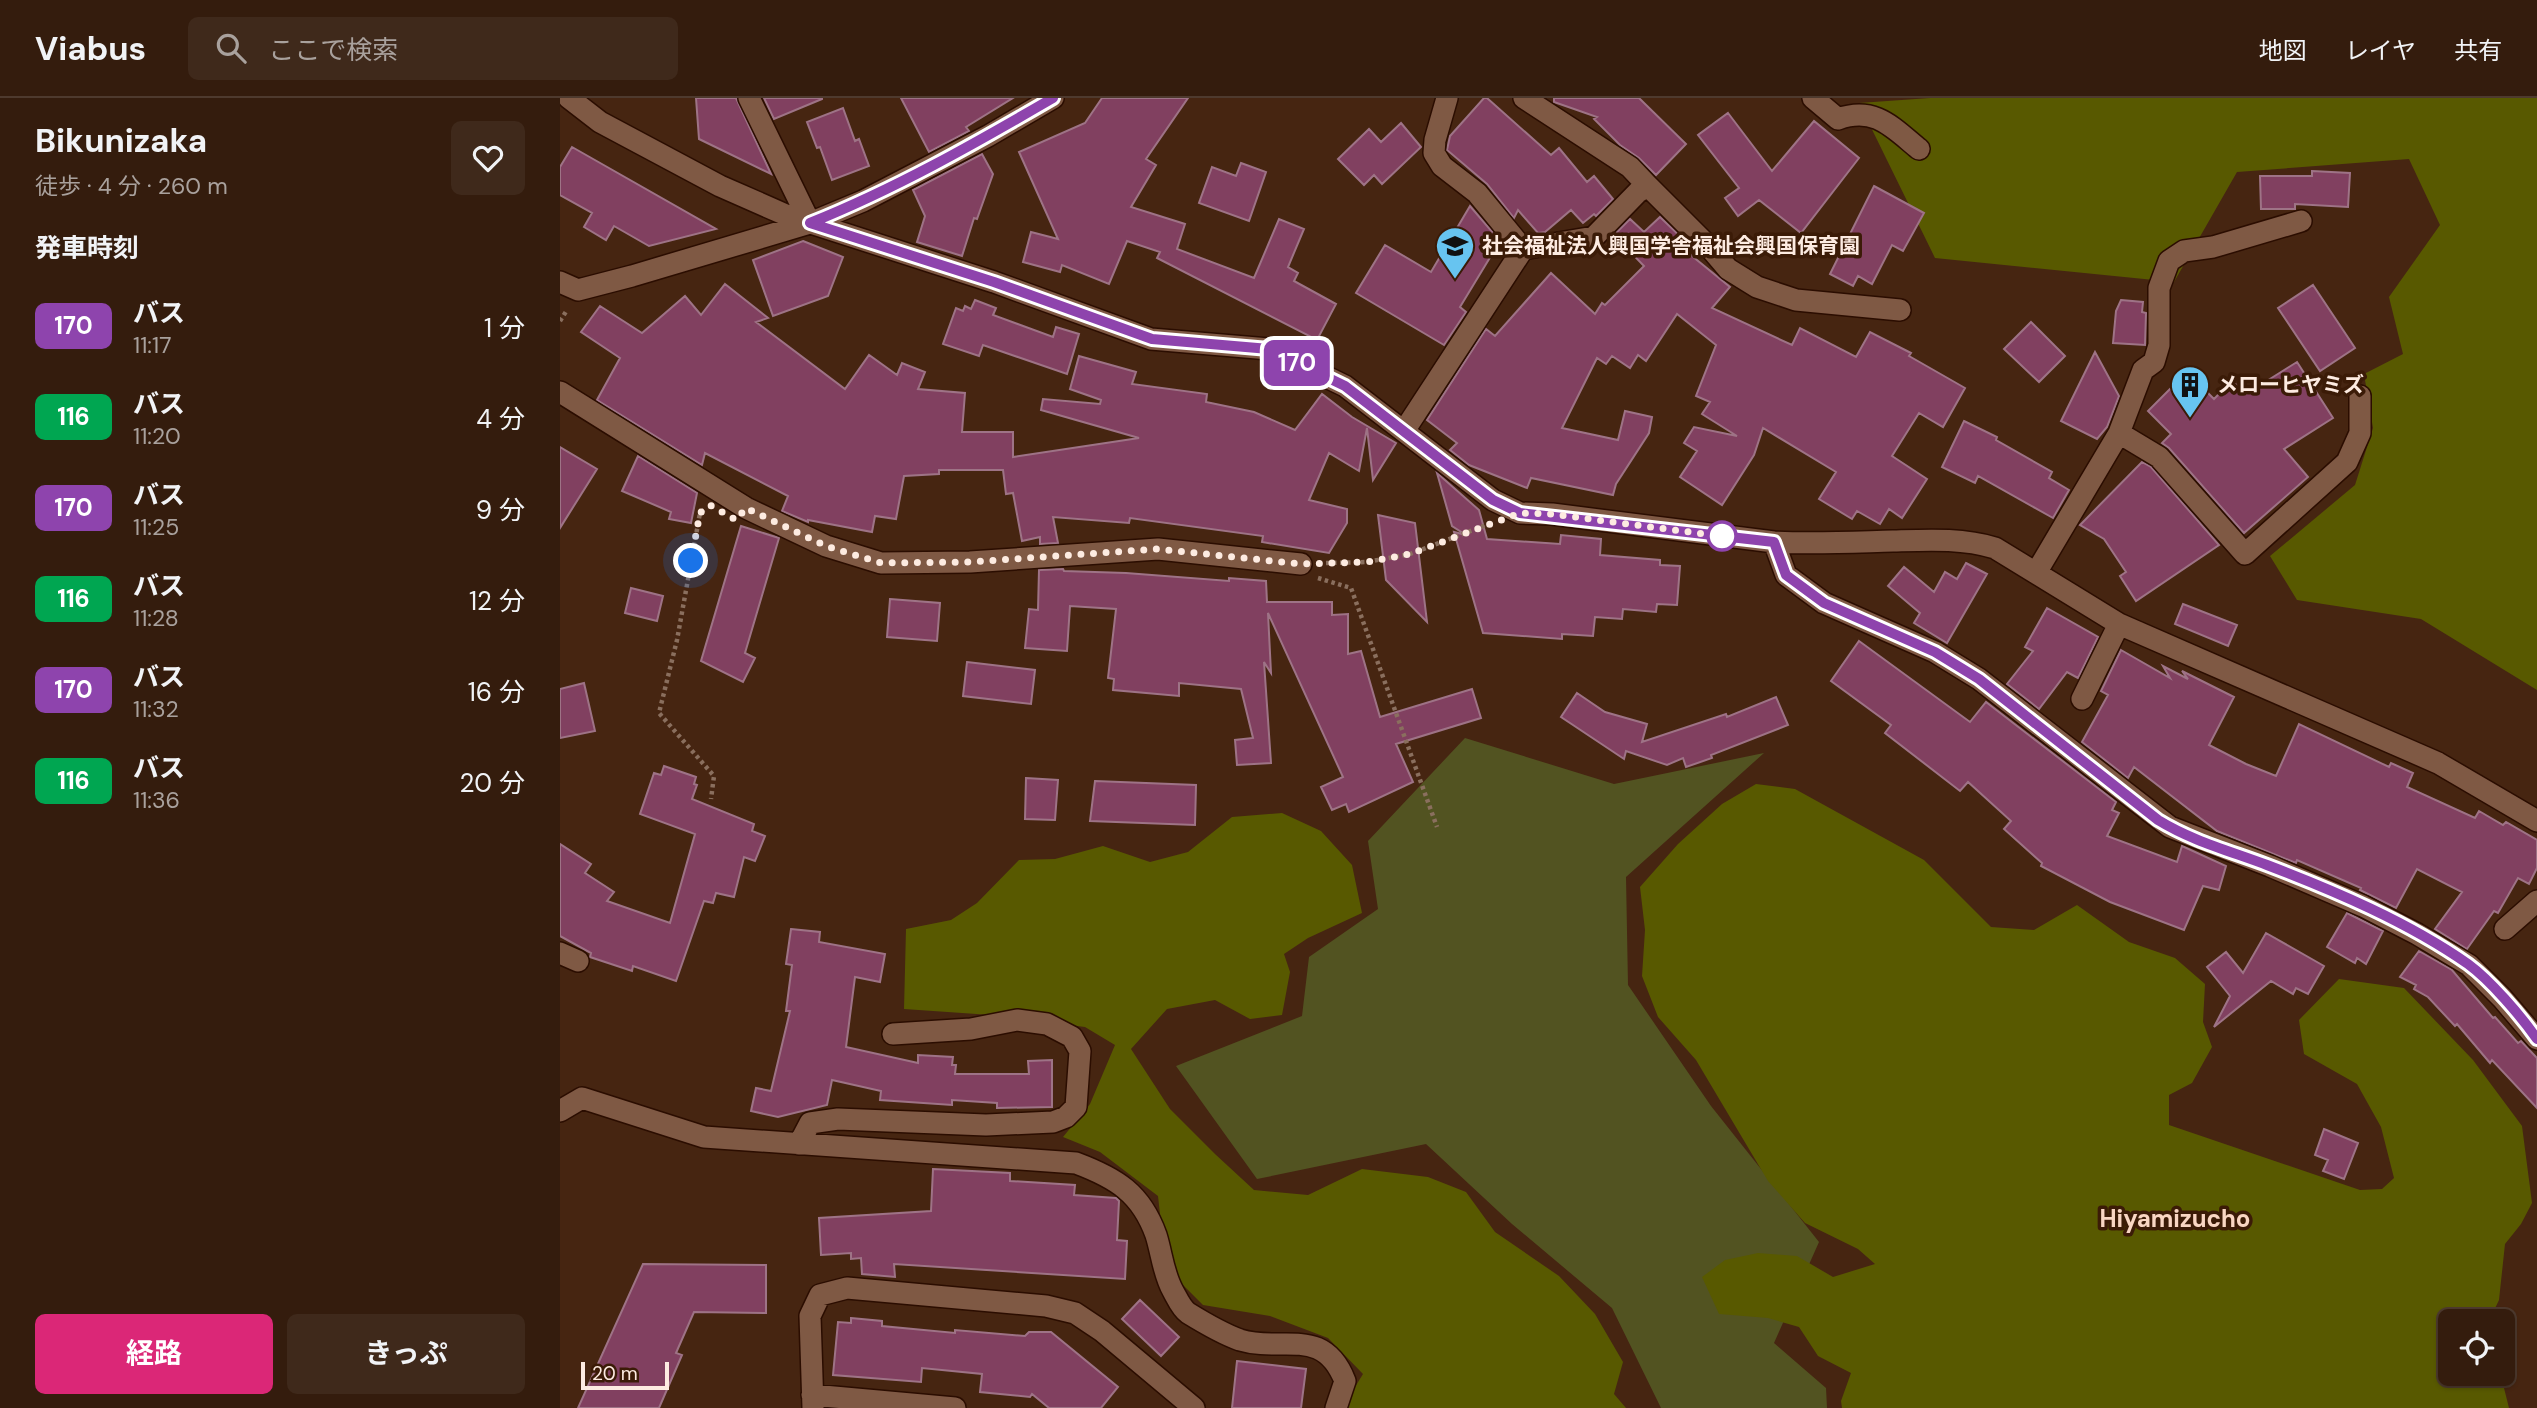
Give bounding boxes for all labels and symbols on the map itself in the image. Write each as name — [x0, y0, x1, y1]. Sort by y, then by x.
school or university icon: 社会福祉法人興国学舎福祉会興国保育園 — [1434, 225, 1476, 280]
place label: 社会福祉法人興国学舎福祉会興国保育園 — [1482, 232, 1860, 260]
line badge: 170 — [1257, 340, 1337, 386]
building icon: メローヒヤミズ — [2169, 364, 2211, 419]
place label: メローヒヤミズ — [2217, 371, 2364, 399]
unlabelled marker — [1707, 521, 1737, 551]
your location — [673, 543, 708, 578]
district label: Hiyamizucho — [2099, 1203, 2251, 1234]
scale bar — [581, 1359, 668, 1391]

